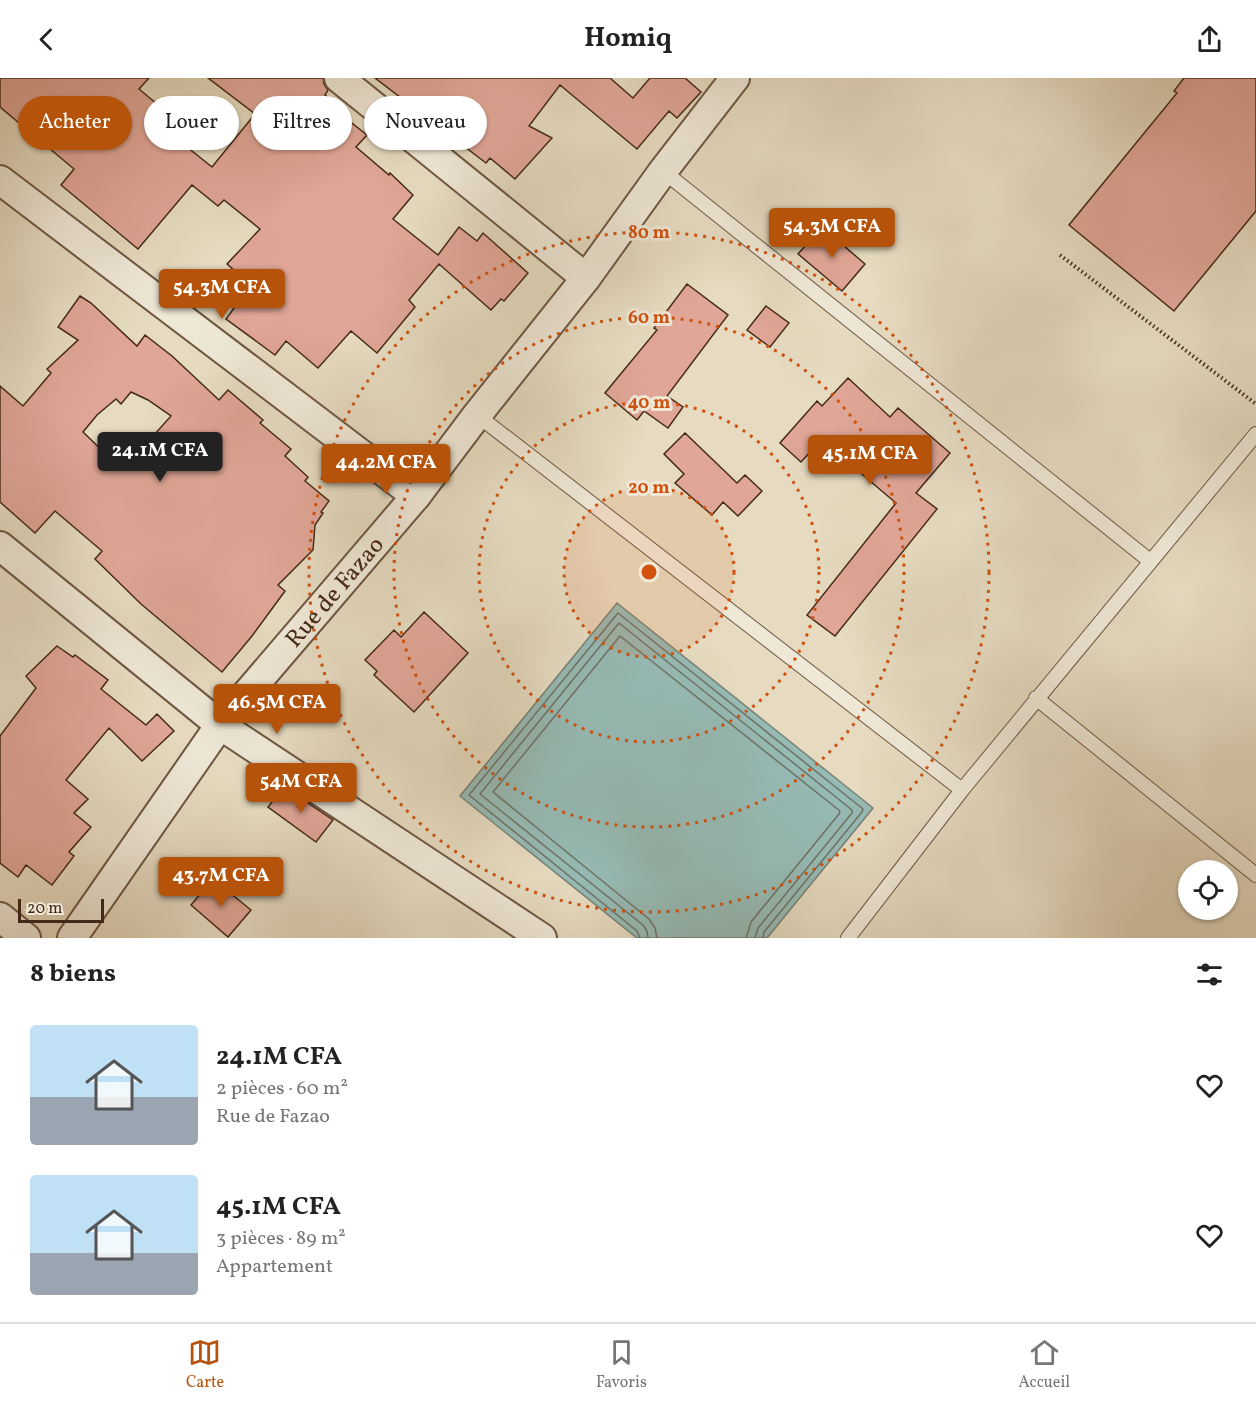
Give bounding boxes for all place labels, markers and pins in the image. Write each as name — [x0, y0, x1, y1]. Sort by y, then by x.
pin: 54.3M CFA — [763, 208, 901, 259]
pin: 54.3M CFA — [153, 269, 291, 320]
pin: 24.1M CFA — [91, 432, 229, 483]
pin: 45.1M CFA — [801, 435, 939, 486]
pin: 44.2M CFA — [317, 444, 455, 495]
centre of rings — [639, 562, 659, 582]
pin: 46.5M CFA — [208, 684, 346, 735]
pin: 54M CFA — [246, 763, 356, 814]
pin: 43.7M CFA — [152, 857, 290, 908]

